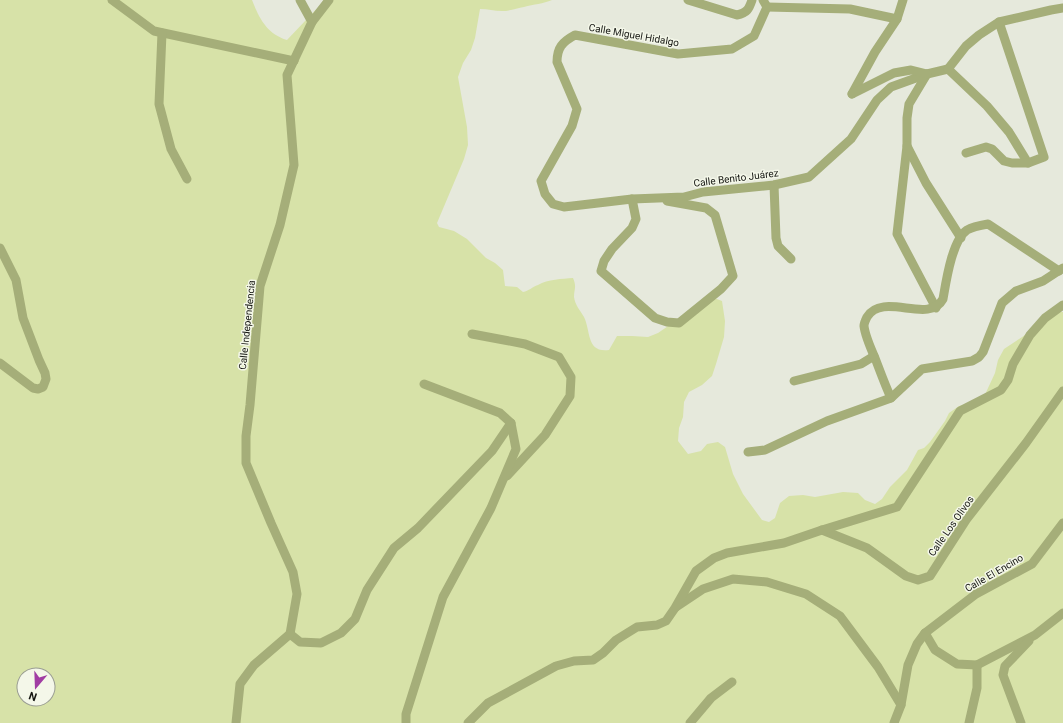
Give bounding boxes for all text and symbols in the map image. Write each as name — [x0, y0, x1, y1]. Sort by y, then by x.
street label: Calle Miguel Hidalgo — [588, 22, 680, 48]
street label: Calle Benito Juárez — [693, 167, 779, 189]
street label: Calle Independencia — [237, 280, 257, 370]
street label: Calle Los Olivos — [926, 494, 976, 558]
street label: Calle El Encino — [963, 552, 1025, 594]
north arrow — [16, 667, 56, 707]
text: N — [27, 688, 39, 703]

